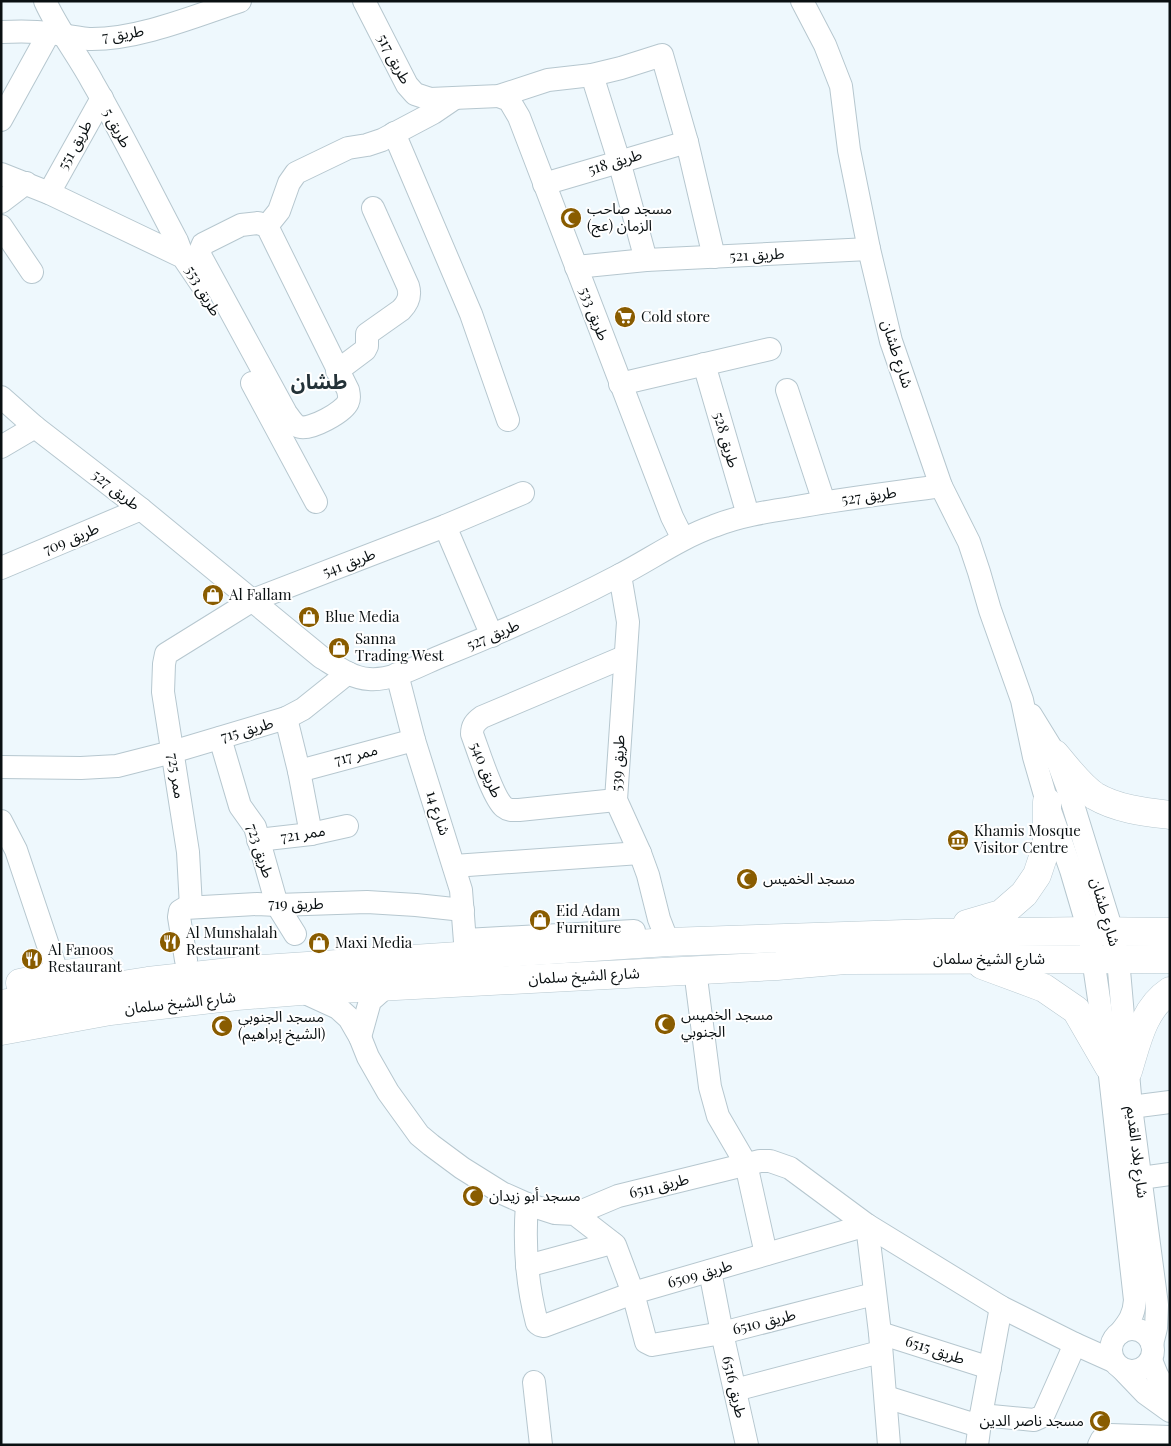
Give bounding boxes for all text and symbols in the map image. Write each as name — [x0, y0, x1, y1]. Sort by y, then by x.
street label: طريق 7 — [100, 20, 145, 47]
street label: طريق 517 — [373, 30, 416, 87]
street label: طريق 5 — [98, 104, 137, 151]
street label: طريق 551 — [52, 116, 97, 173]
street label: طريق 518 — [585, 143, 644, 180]
place label: مسجد صاحب الزمان (عج) — [587, 198, 672, 238]
mosque icon: مسجد صاحب الزمان (عج) — [559, 206, 583, 230]
street label: طريق 521 — [729, 243, 785, 266]
street label: طريق 553 — [181, 262, 226, 320]
street label: طريق 533 — [575, 284, 614, 344]
supermarket icon: Cold store — [613, 305, 637, 329]
place label: Cold store — [641, 306, 710, 326]
street label: شارع طشان — [875, 317, 918, 391]
district label: طشان — [291, 367, 347, 394]
street label: طريق 528 — [709, 409, 744, 470]
street label: طريق 527 — [88, 464, 145, 515]
street label: طريق 527 — [840, 481, 898, 510]
street label: طريق 709 — [40, 517, 102, 560]
street label: طريق 541 — [319, 543, 378, 582]
shop icon: Al Fallam — [201, 583, 225, 607]
place label: Al Fallam — [228, 584, 292, 604]
shop icon: Blue Media — [297, 605, 321, 629]
place label: Blue Media — [325, 606, 400, 626]
street label: طريق 527 — [463, 614, 522, 655]
place label: Sanna Trading West — [355, 628, 444, 665]
shop icon: Sanna Trading West — [327, 636, 351, 660]
street label: طريق 715 — [218, 712, 276, 747]
street label: طريق 539 — [606, 734, 629, 792]
street label: ممر 717 — [332, 739, 380, 769]
street label: طريق 540 — [465, 739, 508, 801]
street label: ممر 725 — [164, 752, 190, 800]
street label: شارع 14 — [419, 788, 456, 839]
street label: ممر 721 — [279, 820, 327, 846]
place label: Khamis Mosque Visitor Centre — [973, 820, 1081, 857]
street label: طريق 723 — [242, 821, 279, 881]
museum icon: Khamis Mosque Visitor Centre — [946, 828, 970, 852]
mosque icon: مسجد الخميس — [735, 867, 759, 891]
place label: مسجد الخميس — [763, 868, 855, 888]
street label: شارع طشان — [1084, 875, 1125, 949]
street label: طريق 719 — [268, 893, 324, 914]
place label: Eid Adam Furniture — [556, 900, 621, 937]
shop icon: Eid Adam Furniture — [528, 908, 552, 932]
place label: Al Munshalah Restaurant — [185, 922, 278, 959]
restaurant icon: Al Munshalah Restaurant — [158, 930, 182, 954]
shop icon: Maxi Media — [307, 931, 331, 955]
place label: Maxi Media — [335, 932, 413, 952]
place label: Al Fanoos Restaurant — [47, 939, 123, 976]
restaurant icon: Al Fanoos Restaurant — [20, 947, 44, 971]
street label: شارع الشيخ سلمان — [933, 948, 1045, 971]
street label: شارع الشيخ سلمان — [528, 962, 641, 991]
street label: شارع الشيخ سلمان — [123, 986, 237, 1021]
place label: مسجد الخميس الجنوبي — [681, 1004, 773, 1043]
place label: مسجد الجنوبي (الشيخ إبراهيم) — [238, 1006, 325, 1046]
mosque icon: مسجد الخميس الجنوبي — [653, 1012, 677, 1036]
mosque icon: مسجد الجنوبي (الشيخ إبراهيم) — [210, 1014, 234, 1038]
street label: شارع بلاد القديم — [1119, 1105, 1154, 1200]
street label: طريق 6511 — [627, 1168, 691, 1203]
mosque icon: مسجد أبو زيدان — [461, 1184, 485, 1208]
place label: مسجد أبو زيدان — [489, 1185, 581, 1205]
street label: طريق 6509 — [665, 1254, 735, 1293]
street label: طريق 6510 — [730, 1304, 798, 1340]
street label: طريق 6515 — [903, 1330, 968, 1369]
street label: طريق 6516 — [717, 1354, 752, 1420]
mosque icon: مسجد ناصر الدين — [1088, 1409, 1112, 1433]
place label: مسجد ناصر الدين — [980, 1410, 1084, 1430]

